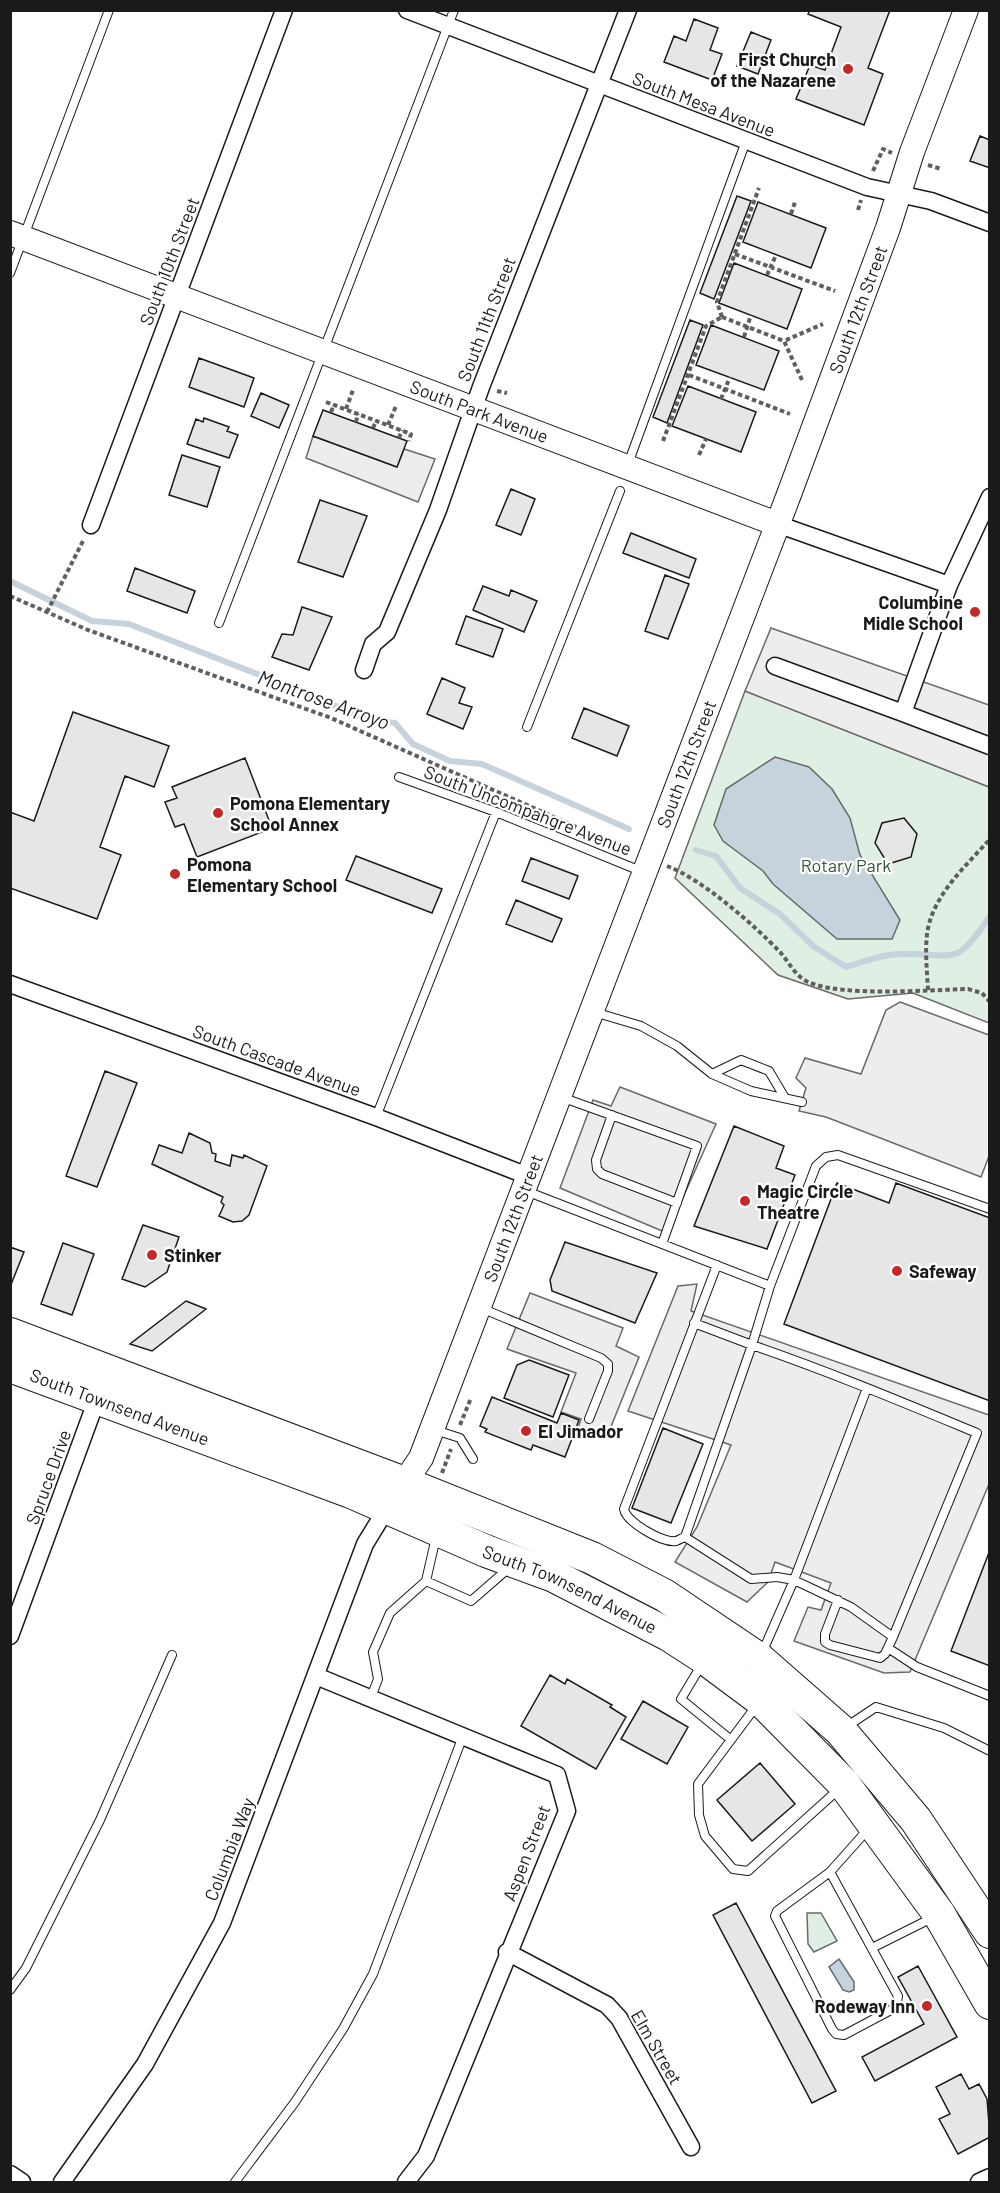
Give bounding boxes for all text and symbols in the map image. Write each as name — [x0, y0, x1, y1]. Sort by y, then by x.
place label: First Church of the Nazarene — [710, 48, 836, 91]
marker: First Church of the Nazarene — [841, 62, 855, 76]
street label: South Mesa Avenue — [630, 67, 778, 141]
street label: South 10th Street — [134, 194, 204, 328]
street label: South 12th Street — [824, 242, 892, 376]
street label: South 11th Street — [452, 254, 520, 384]
street label: South Park Avenue — [407, 375, 552, 447]
place label: Columbine Midle School — [863, 591, 963, 634]
marker: Columbine Midle School — [968, 605, 982, 619]
water label: Montrose Arroyo — [255, 664, 393, 734]
street label: South 12th Street — [652, 697, 720, 831]
street label: South Uncompahgre Avenue — [421, 760, 635, 860]
place label: Pomona Elementary School Annex — [230, 792, 390, 835]
marker: Pomona Elementary School Annex — [211, 806, 225, 820]
place label: Pomona Elementary School — [187, 853, 337, 896]
park label: Rotary Park — [801, 854, 891, 876]
marker: Pomona Elementary School — [168, 867, 182, 881]
street label: South Cascade Avenue — [190, 1019, 364, 1101]
street label: South 12th Street — [478, 1151, 547, 1285]
place label: Magic Circle Theatre — [757, 1180, 853, 1223]
marker: Magic Circle Theatre — [738, 1194, 752, 1208]
place label: Stinker — [164, 1244, 222, 1266]
marker: Stinker — [145, 1248, 159, 1262]
place label: Safeway — [909, 1260, 977, 1282]
marker: Safeway — [890, 1264, 904, 1278]
street label: South Townsend Avenue — [27, 1363, 212, 1450]
place label: El Jimador — [538, 1420, 623, 1442]
marker: El Jimador — [519, 1424, 533, 1438]
street label: Spruce Drive — [21, 1427, 75, 1527]
street label: South Townsend Avenue — [480, 1540, 661, 1638]
street label: Columbia Way — [199, 1794, 259, 1904]
street label: Aspen Street — [498, 1802, 554, 1904]
place label: Rodeway Inn — [815, 1995, 915, 2017]
marker: Rodeway Inn — [920, 1999, 934, 2013]
street label: Elm Street — [627, 2006, 687, 2088]

